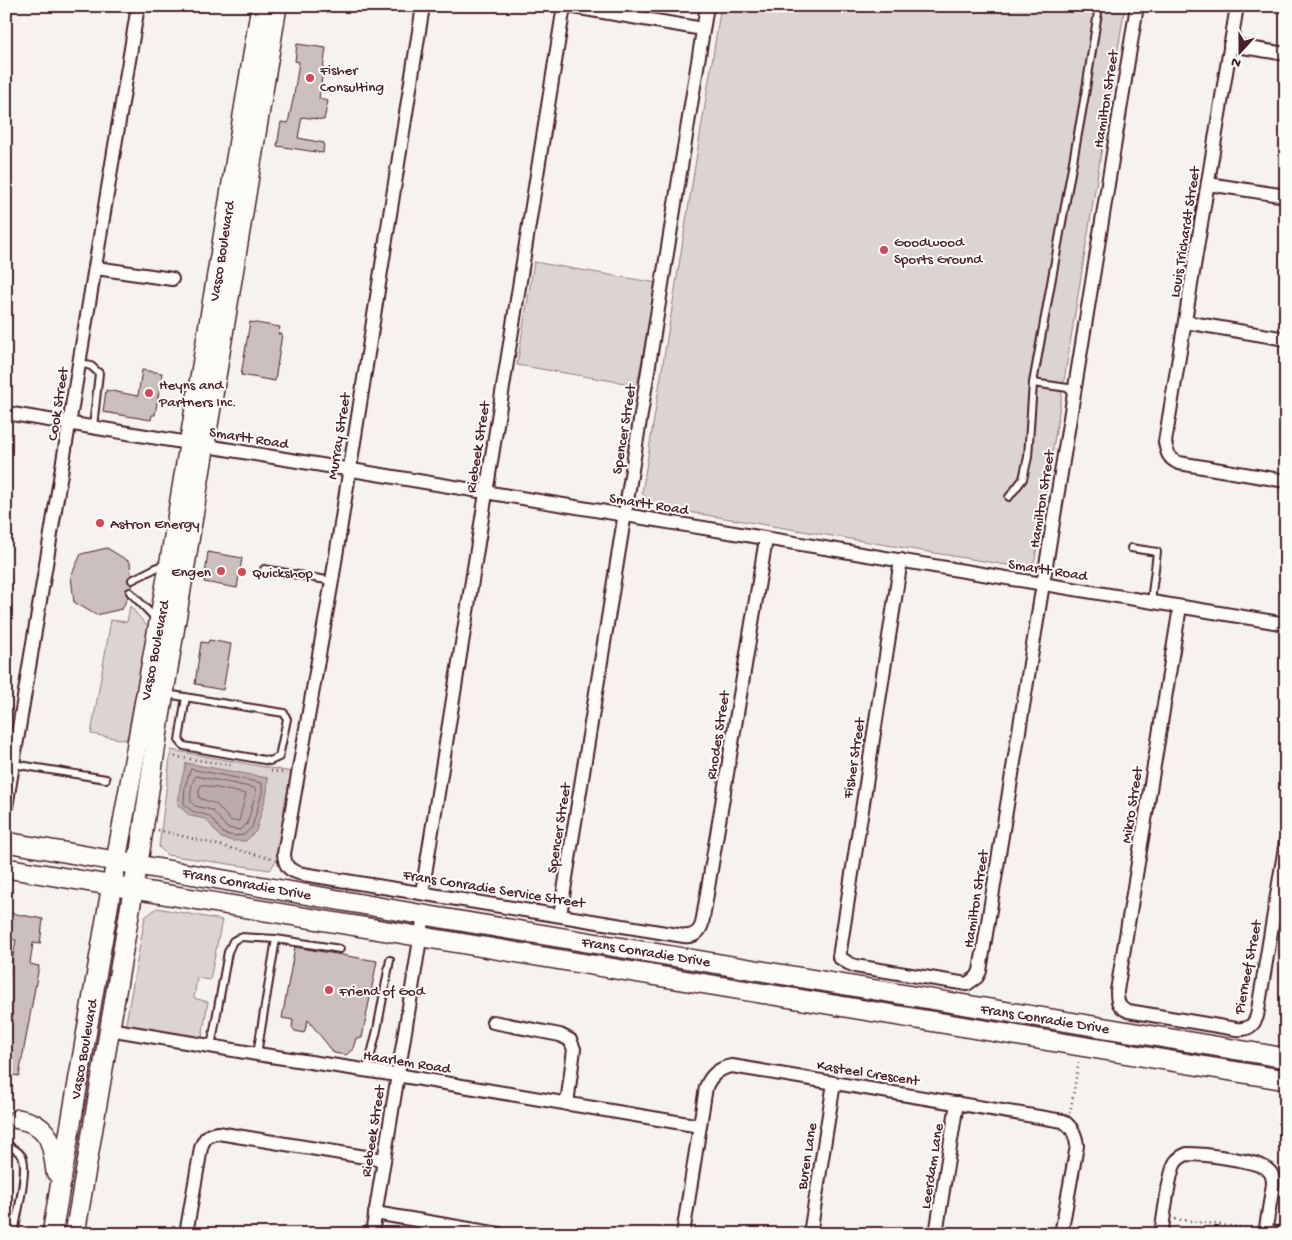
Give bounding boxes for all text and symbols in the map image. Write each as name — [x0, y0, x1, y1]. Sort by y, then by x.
north arrow — [1214, 28, 1264, 78]
street label: Hamilton Street — [1090, 47, 1124, 149]
text: N — [1229, 52, 1244, 71]
place label: Fisher Consulting — [319, 62, 384, 97]
marker: Fisher Consulting — [304, 72, 316, 84]
street label: Louis Trichardt Street — [1167, 164, 1206, 299]
street label: Vasco Boulevard — [206, 199, 240, 304]
place label: Goodwood Sports Ground — [894, 234, 983, 269]
marker: Goodwood Sports Ground — [878, 244, 890, 256]
street label: Cook Street — [44, 365, 74, 442]
place label: Heyns and Partners Inc. — [158, 377, 237, 412]
street label: Spencer Street — [609, 381, 641, 476]
marker: Heyns and Partners Inc. — [143, 387, 155, 399]
street label: Murray Street — [324, 390, 356, 481]
street label: Riebeek Street — [463, 398, 495, 494]
street label: Smartt Road — [208, 424, 291, 454]
street label: Hamilton Street — [1026, 447, 1060, 549]
street label: Smartt Road — [608, 490, 691, 520]
place label: Astron Energy — [110, 516, 200, 534]
marker: Astron Energy — [94, 517, 106, 529]
street label: Smartt Road — [1007, 556, 1090, 586]
place label: Engen — [171, 564, 211, 582]
marker: Engen — [215, 565, 227, 577]
place label: Quickshop — [252, 565, 314, 583]
marker: Quickshop — [236, 566, 248, 578]
street label: Vasco Boulevard — [137, 598, 175, 703]
street label: Rhodes Street — [703, 688, 735, 781]
street label: Fisher Street — [840, 715, 871, 801]
street label: Mikro Street — [1118, 764, 1148, 845]
street label: Spencer Street — [544, 780, 576, 875]
street label: Hamilton Street — [960, 847, 994, 949]
street label: Frans Conradie Drive — [180, 865, 313, 905]
street label: Frans Conradie Service Street — [401, 867, 588, 914]
street label: Pierneef Street — [1231, 917, 1267, 1017]
street label: Frans Conradie Drive — [579, 934, 712, 972]
place label: Friend of God — [338, 983, 426, 1001]
marker: Friend of God — [323, 984, 335, 996]
street label: Vasco Boulevard — [67, 997, 103, 1102]
street label: Frans Conradie Drive — [978, 1001, 1111, 1039]
street label: Haarlem Road — [362, 1047, 453, 1079]
street label: Kasteel Crescent — [815, 1057, 922, 1091]
street label: Riebeek Street — [358, 1082, 390, 1178]
street label: Buren Lane — [794, 1122, 822, 1192]
street label: Leerdam Lane — [917, 1122, 949, 1210]

